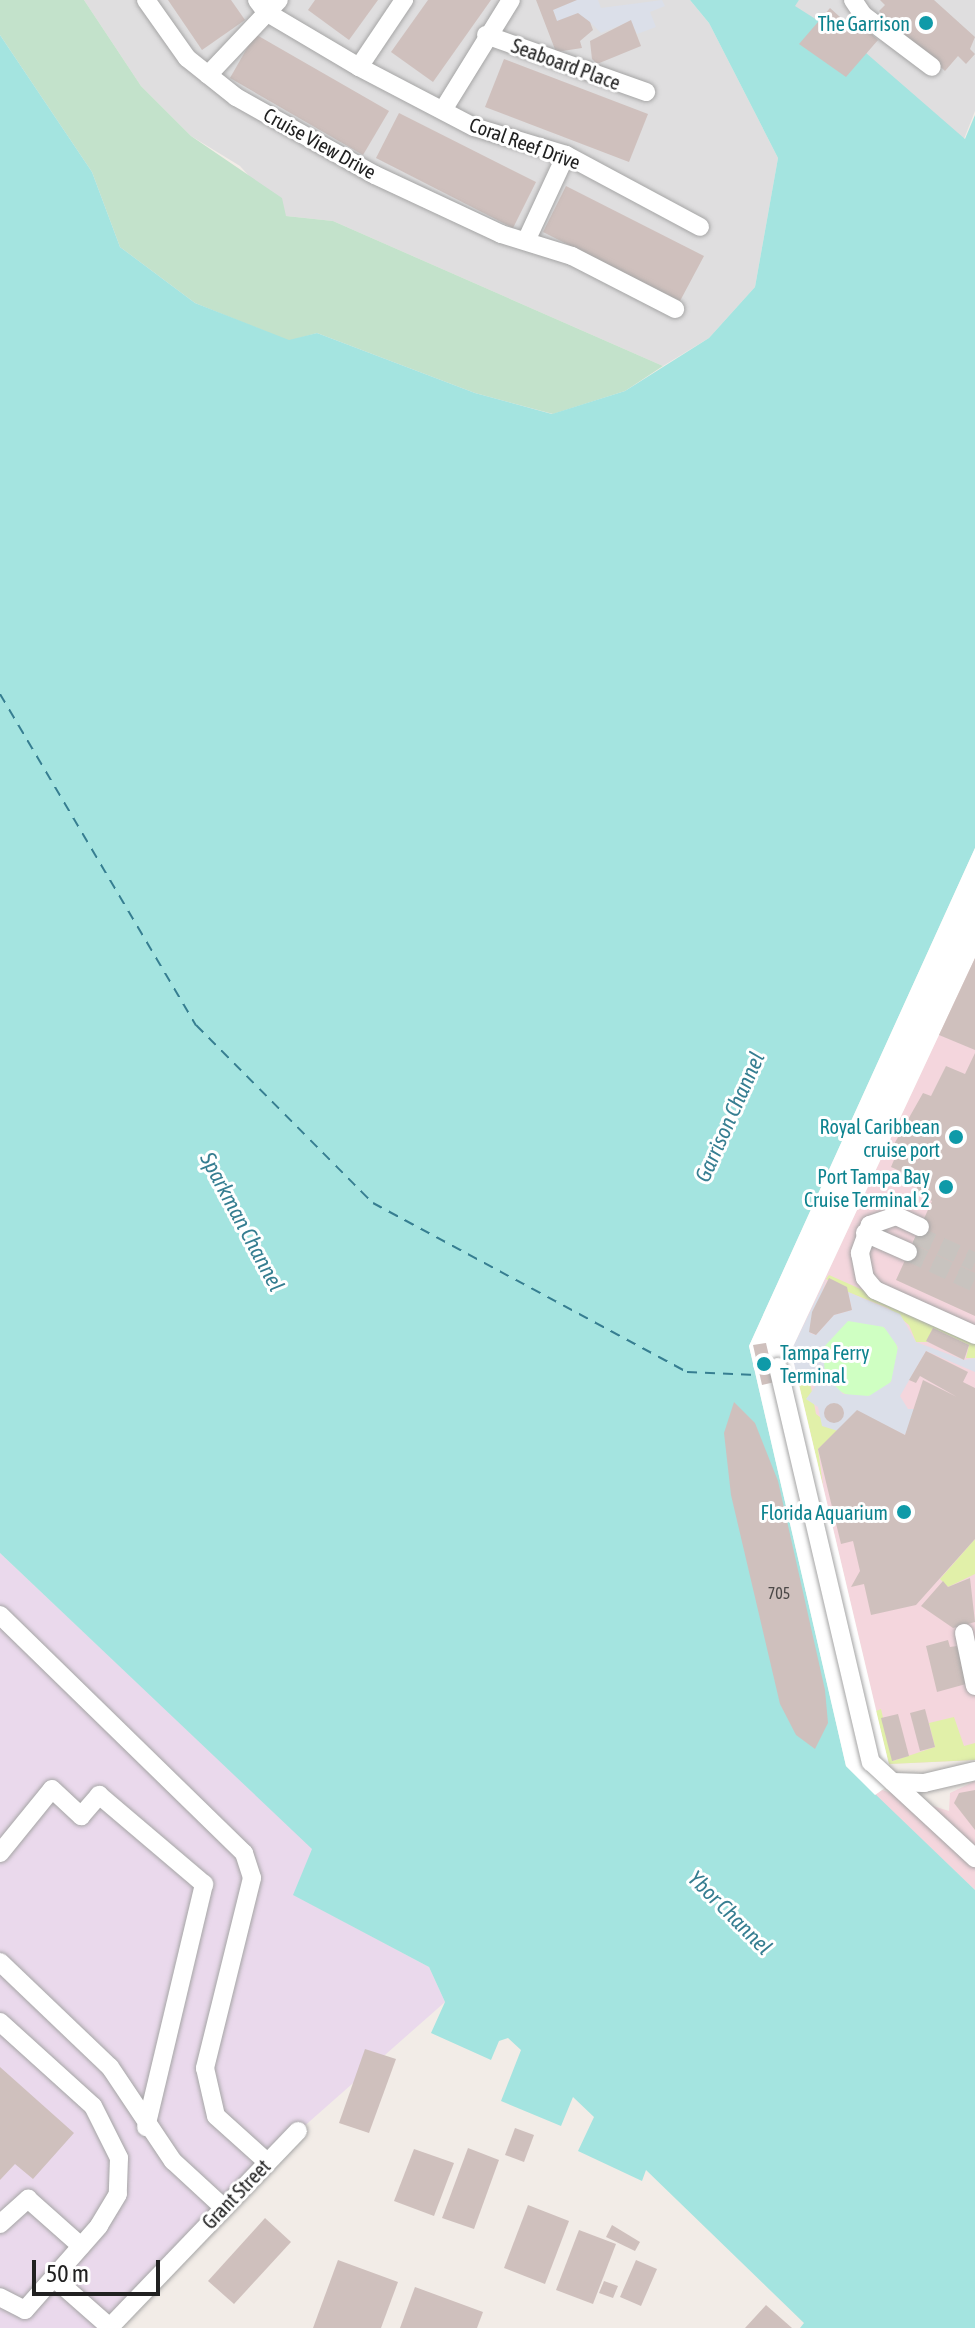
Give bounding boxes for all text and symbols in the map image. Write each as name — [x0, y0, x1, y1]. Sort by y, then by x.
place label: The Garrison — [818, 11, 910, 35]
marker: The Garrison — [917, 14, 935, 32]
street label: Seaboard Place — [508, 33, 624, 95]
street label: Cruise View Drive — [260, 102, 380, 184]
street label: Coral Reef Drive — [466, 112, 584, 174]
water label: Garrison Channel — [690, 1048, 770, 1186]
place label: Royal Caribbean cruise port — [820, 1114, 940, 1161]
marker: Royal Caribbean cruise port — [947, 1128, 965, 1146]
water label: Sparkman Channel — [194, 1148, 290, 1296]
place label: Port Tampa Bay Cruise Terminal 2 — [804, 1164, 930, 1211]
marker: Port Tampa Bay Cruise Terminal 2 — [937, 1178, 955, 1196]
place label: Tampa Ferry Terminal — [780, 1340, 869, 1387]
marker: Tampa Ferry Terminal — [755, 1355, 773, 1373]
place label: Florida Aquarium — [761, 1500, 888, 1524]
marker: Florida Aquarium — [895, 1503, 913, 1521]
house number: 705 — [768, 1583, 790, 1603]
water label: Ybor Channel — [682, 1865, 778, 1961]
street label: Grant Street — [197, 2154, 275, 2234]
scale bar — [36, 2244, 164, 2294]
text: 50 m — [46, 2260, 89, 2287]

